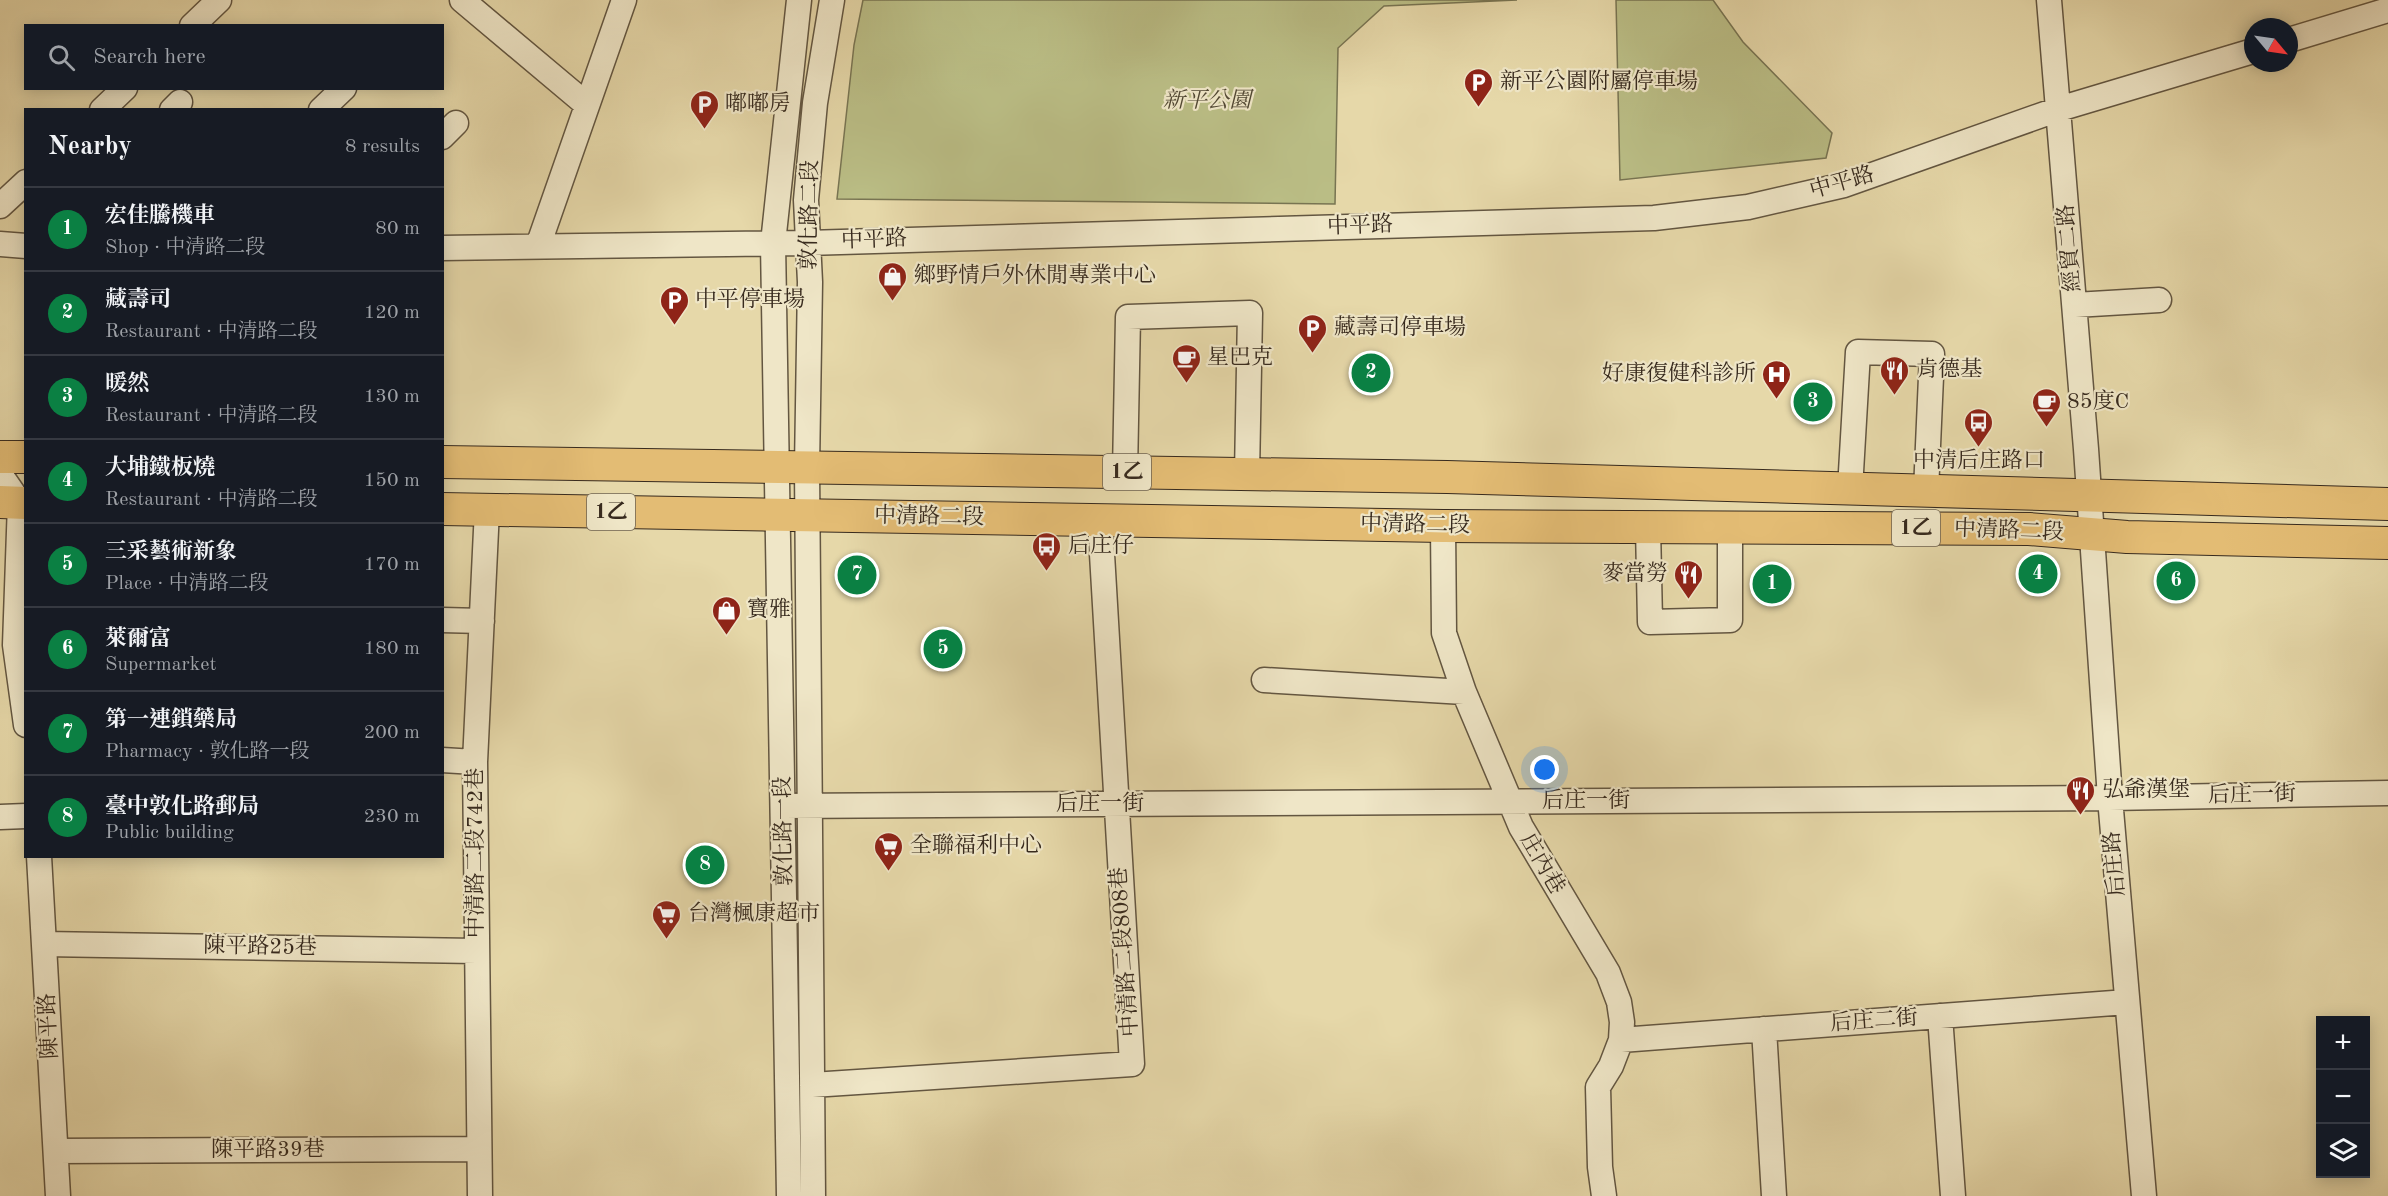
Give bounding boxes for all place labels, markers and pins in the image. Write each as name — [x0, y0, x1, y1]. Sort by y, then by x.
parking icon: 新平公園附屬停車場 — [1463, 66, 1495, 108]
place label: 新平公園附屬停車場 — [1500, 68, 1698, 93]
parking icon: 嘟嘟房 — [688, 88, 720, 130]
place label: 嘟嘟房 — [725, 91, 791, 115]
shop icon: 鄉野情戶外休閒專業中心 — [877, 260, 909, 302]
place label: 鄉野情戶外休閒專業中心 — [914, 263, 1156, 287]
parking icon: 中平停車場 — [658, 284, 690, 326]
place label: 中平停車場 — [695, 287, 805, 311]
parking icon: 藏壽司停車場 — [1297, 312, 1329, 354]
place label: 藏壽司停車場 — [1334, 315, 1466, 339]
cafe icon: 星巴克 — [1170, 342, 1202, 384]
place label: 星巴克 — [1207, 345, 1273, 369]
pin: 2 — [1352, 350, 1390, 395]
restaurant icon: 肯德基 — [1879, 354, 1911, 396]
place label: 肯德基 — [1916, 357, 1982, 381]
hospital icon: 好康復健科診所 — [1761, 358, 1793, 400]
place label: 好康復健科診所 — [1602, 361, 1756, 385]
pin: 3 — [1794, 380, 1832, 424]
cafe icon: 85度C — [2030, 386, 2062, 428]
place label: 85度C — [2067, 389, 2129, 413]
bus stop icon: 中清后庄路口 — [1963, 406, 1995, 448]
place label: 中清后庄路口 — [1913, 448, 2045, 472]
bus stop icon: 后庄仔 — [1031, 530, 1063, 572]
place label: 后庄仔 — [1068, 533, 1134, 557]
pin: 7 — [838, 552, 876, 598]
pin: 4 — [2018, 552, 2058, 596]
restaurant icon: 麥當勞 — [1673, 558, 1705, 600]
pin: 6 — [2156, 558, 2196, 604]
place label: 麥當勞 — [1602, 561, 1668, 585]
pin: 1 — [1752, 562, 1792, 606]
shop icon: 寶雅 — [710, 594, 742, 636]
place label: 寶雅 — [747, 597, 791, 621]
pin: 5 — [924, 626, 962, 672]
restaurant icon: 弘爺漢堡 — [2065, 774, 2097, 816]
place label: 弘爺漢堡 — [2102, 777, 2190, 801]
supermarket icon: 全聯福利中心 — [873, 830, 905, 872]
place label: 全聯福利中心 — [910, 833, 1042, 857]
pin: 8 — [686, 842, 724, 888]
supermarket icon: 台灣楓康超市 — [651, 898, 683, 940]
place label: 台灣楓康超市 — [688, 901, 820, 925]

